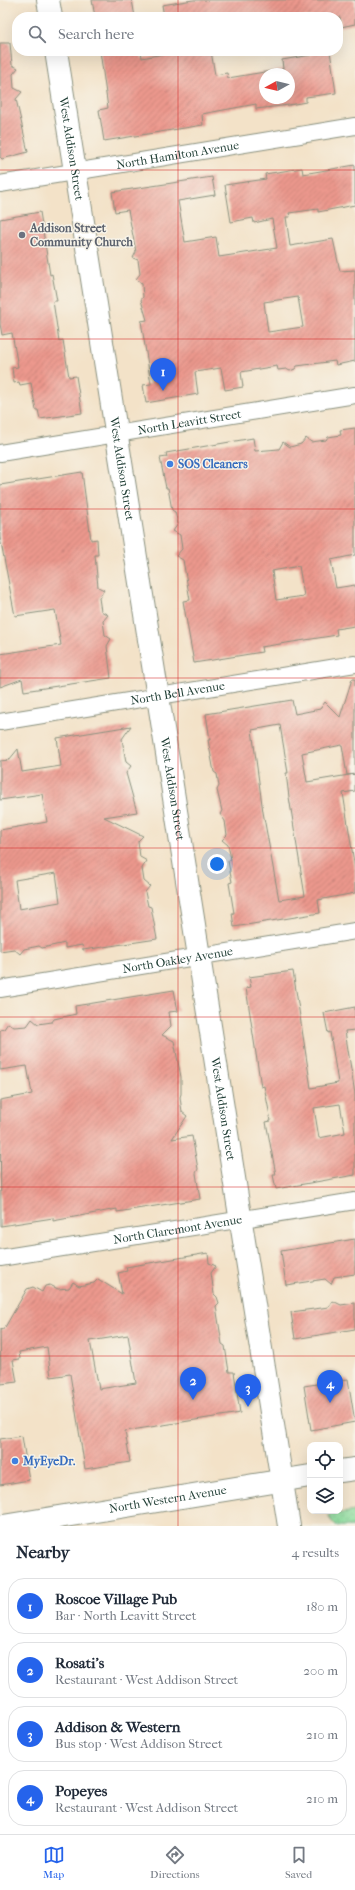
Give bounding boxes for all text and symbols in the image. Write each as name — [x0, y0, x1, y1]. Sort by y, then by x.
search box — [12, 12, 343, 56]
icon: search — [26, 23, 48, 45]
text: Search here — [58, 25, 134, 43]
north arrow — [259, 68, 295, 104]
street label: West Addison Street — [56, 95, 87, 202]
street label: North Hamilton Avenue — [115, 138, 240, 172]
place label: Addison Street Community Church — [29, 221, 133, 250]
marker: Addison Street Community Church — [17, 230, 27, 240]
pin: 1 — [150, 358, 176, 391]
street label: North Leavitt Street — [137, 407, 243, 437]
street label: West Addison Street — [107, 415, 137, 522]
place label: SOS Cleaners — [178, 457, 248, 471]
marker: SOS Cleaners — [165, 459, 175, 469]
street label: North Bell Avenue — [129, 678, 226, 708]
street label: West Addison Street — [157, 735, 188, 842]
your location — [207, 854, 227, 874]
street label: North Oakley Avenue — [121, 944, 234, 976]
street label: West Addison Street — [208, 1055, 238, 1162]
street label: North Claremont Avenue — [112, 1212, 243, 1247]
pin: 2 — [180, 1367, 206, 1400]
pin: 4 — [317, 1370, 343, 1403]
pin: 3 — [235, 1374, 261, 1407]
map controls — [307, 1442, 343, 1514]
button: locate — [307, 1442, 343, 1478]
place label: MyEyeDr. — [22, 1454, 76, 1469]
marker: MyEyeDr. — [10, 1456, 20, 1466]
button: layers — [307, 1478, 343, 1514]
street label: North Western Avenue — [108, 1483, 228, 1516]
text: Nearby — [16, 1542, 70, 1562]
text: 4 results — [292, 1545, 339, 1560]
text: Roscoe Village Pub — [55, 1590, 177, 1608]
text: 1 — [28, 1599, 32, 1614]
text: 180 m — [306, 1599, 338, 1614]
text: Bar · North Leavitt Street — [55, 1608, 196, 1623]
text: Rosati's — [55, 1654, 104, 1672]
text: 2 — [27, 1663, 33, 1678]
text: 200 m — [303, 1663, 338, 1678]
text: Restaurant · West Addison Street — [55, 1672, 238, 1687]
text: Addison & Western — [55, 1718, 181, 1736]
text: 3 — [27, 1727, 33, 1742]
text: 210 m — [306, 1727, 338, 1742]
text: Bus stop · West Addison Street — [55, 1736, 223, 1751]
text: Popeyes — [55, 1782, 107, 1800]
text: 4 — [26, 1791, 34, 1806]
text: 210 m — [306, 1791, 338, 1806]
text: Restaurant · West Addison Street — [55, 1800, 238, 1815]
tab: Map — [43, 1844, 65, 1881]
tab: Directions — [150, 1844, 200, 1881]
tab: Saved — [285, 1844, 312, 1881]

